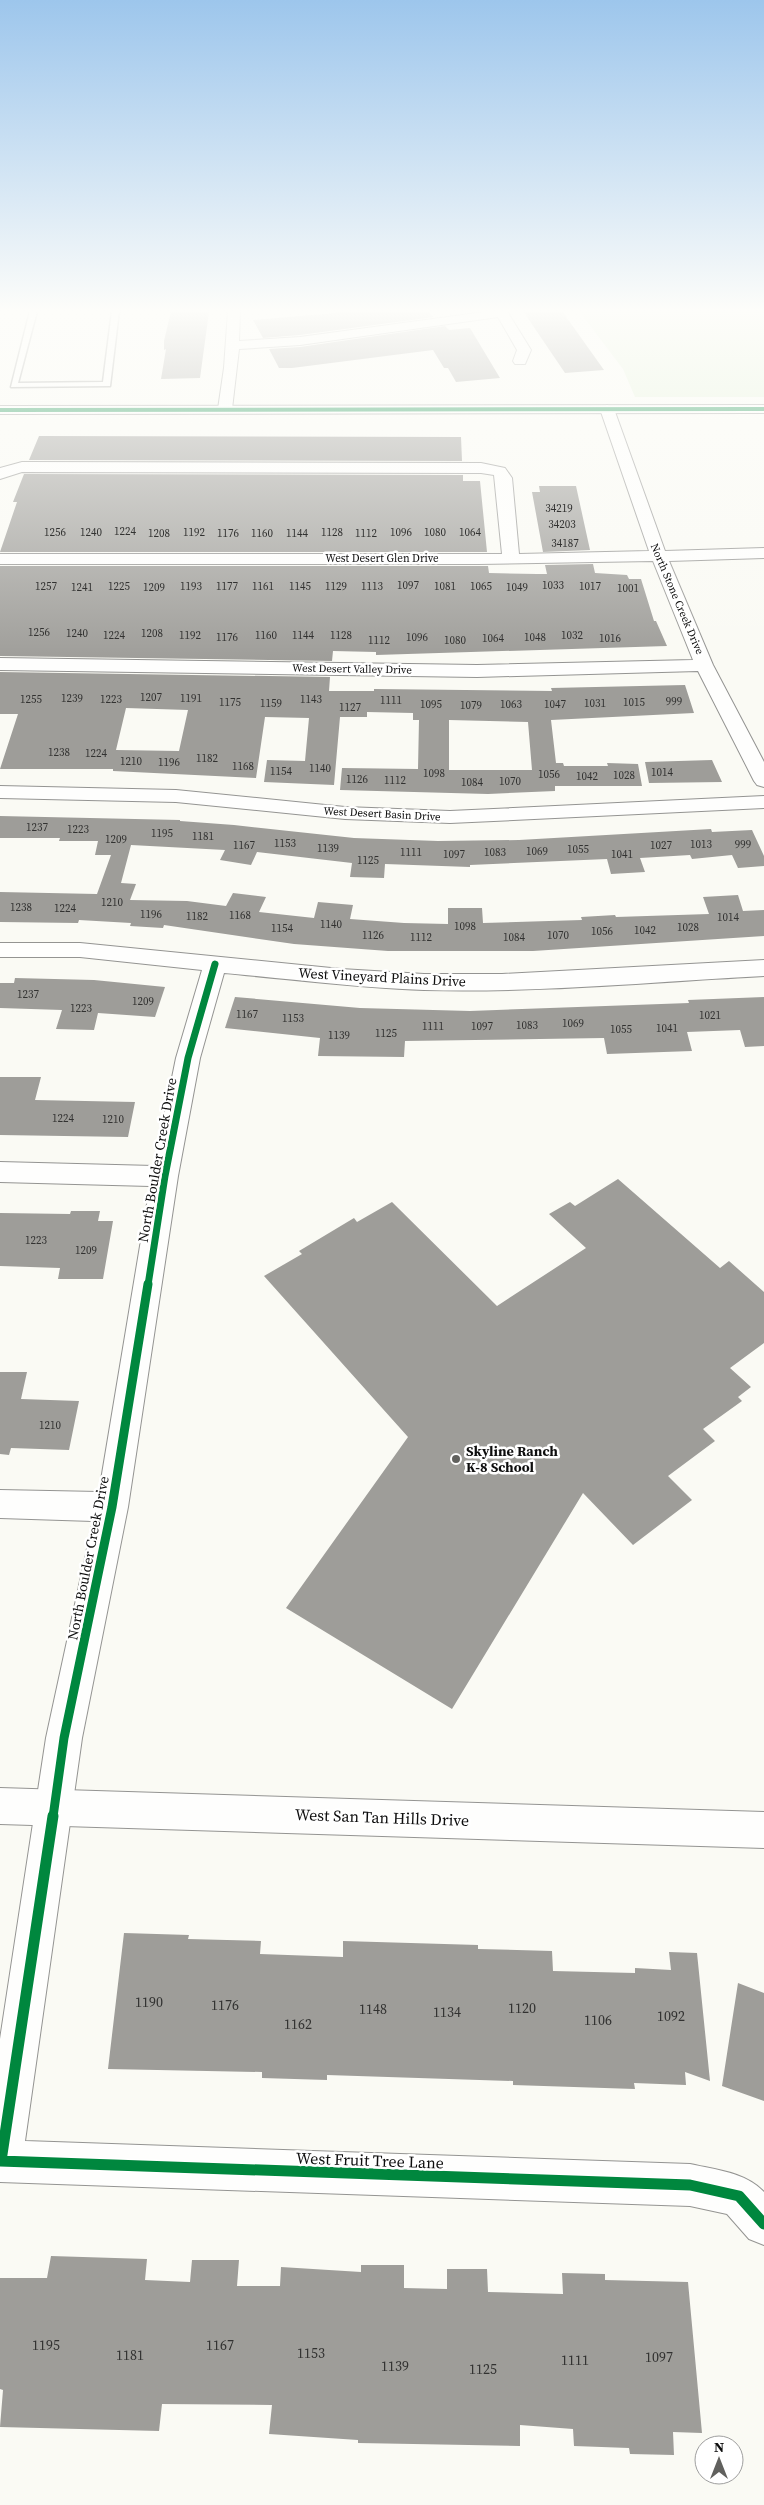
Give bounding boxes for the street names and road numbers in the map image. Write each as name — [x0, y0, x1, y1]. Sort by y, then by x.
street label: North Stone Creek Drive — [647, 541, 707, 657]
street label: West Desert Glen Drive — [325, 551, 439, 566]
street label: West Desert Valley Drive — [292, 660, 412, 678]
street label: West Desert Basin Drive — [323, 803, 441, 825]
street label: West Vineyard Plains Drive — [298, 963, 466, 991]
street label: North Boulder Creek Drive — [133, 1076, 181, 1244]
street label: North Boulder Creek Drive — [62, 1474, 114, 1642]
street label: West San Tan Hills Drive — [295, 1803, 469, 1831]
street label: West Fruit Tree Lane — [296, 2146, 444, 2174]

